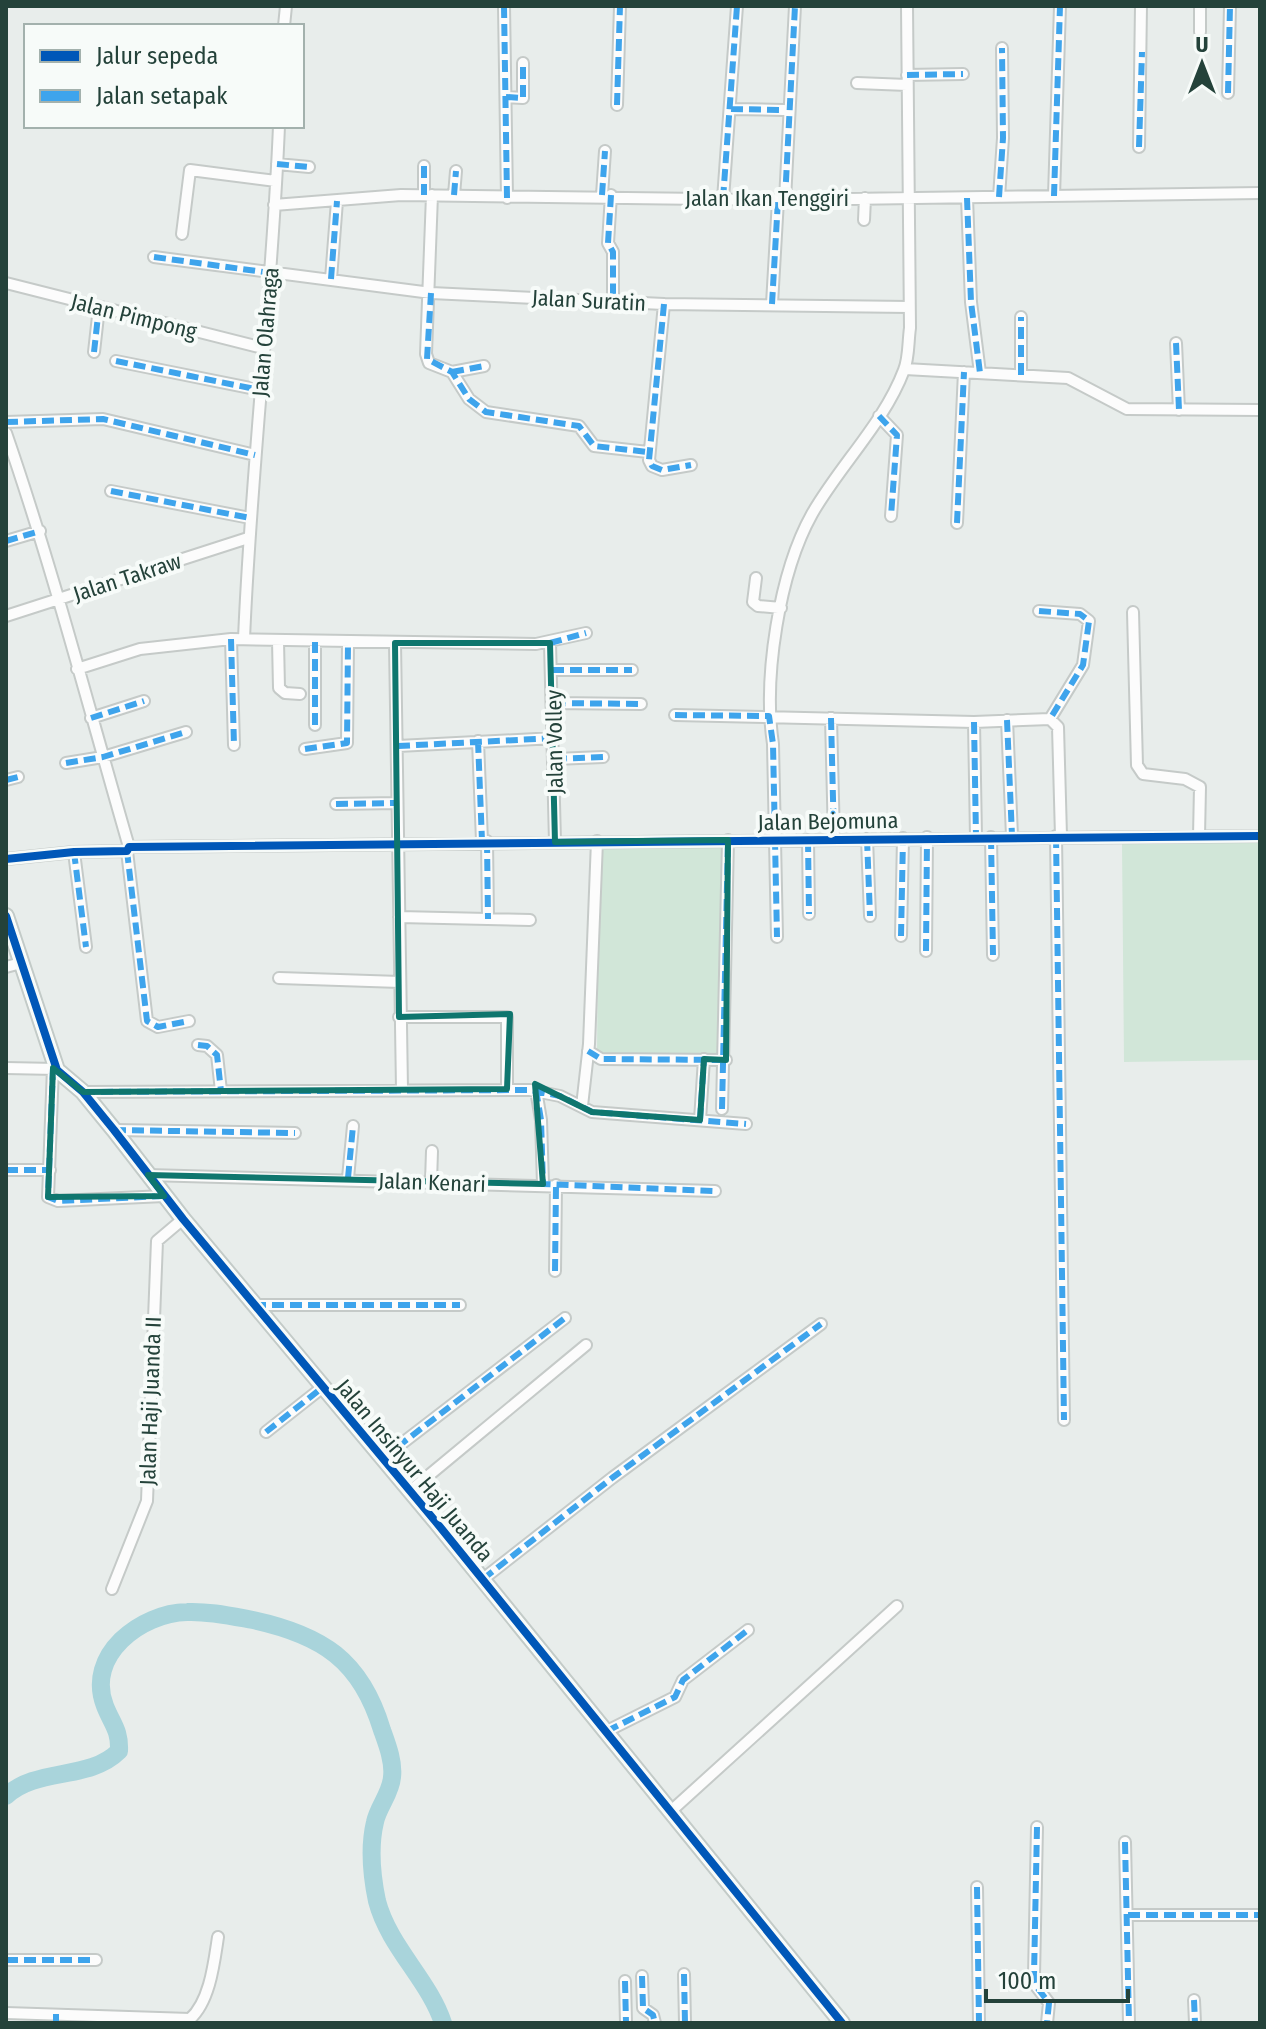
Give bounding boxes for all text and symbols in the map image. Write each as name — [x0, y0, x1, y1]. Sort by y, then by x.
legend — [24, 24, 304, 128]
north arrow — [1162, 24, 1242, 104]
text: U — [1196, 31, 1208, 58]
text: Jalur sepeda — [96, 42, 218, 70]
text: Jalan setapak — [96, 82, 228, 110]
street label: Jalan Ikan Tenggiri — [685, 185, 849, 212]
street label: Jalan Olahraga — [246, 266, 285, 398]
street label: Jalan Suratin — [531, 284, 647, 317]
street label: Jalan Pimpong — [68, 288, 200, 345]
street label: Jalan Takraw — [70, 547, 185, 608]
street label: Jalan Volley — [540, 690, 569, 794]
street label: Jalan Bejomuna — [757, 807, 899, 836]
street label: Jalan Kenari — [378, 1167, 486, 1198]
street label: Jalan Haji Juanda II — [134, 1316, 167, 1486]
street label: Jalan Insinyur Haji Juanda — [330, 1373, 499, 1567]
scale bar — [986, 1953, 1128, 2003]
text: 100 m — [998, 1967, 1056, 1995]

